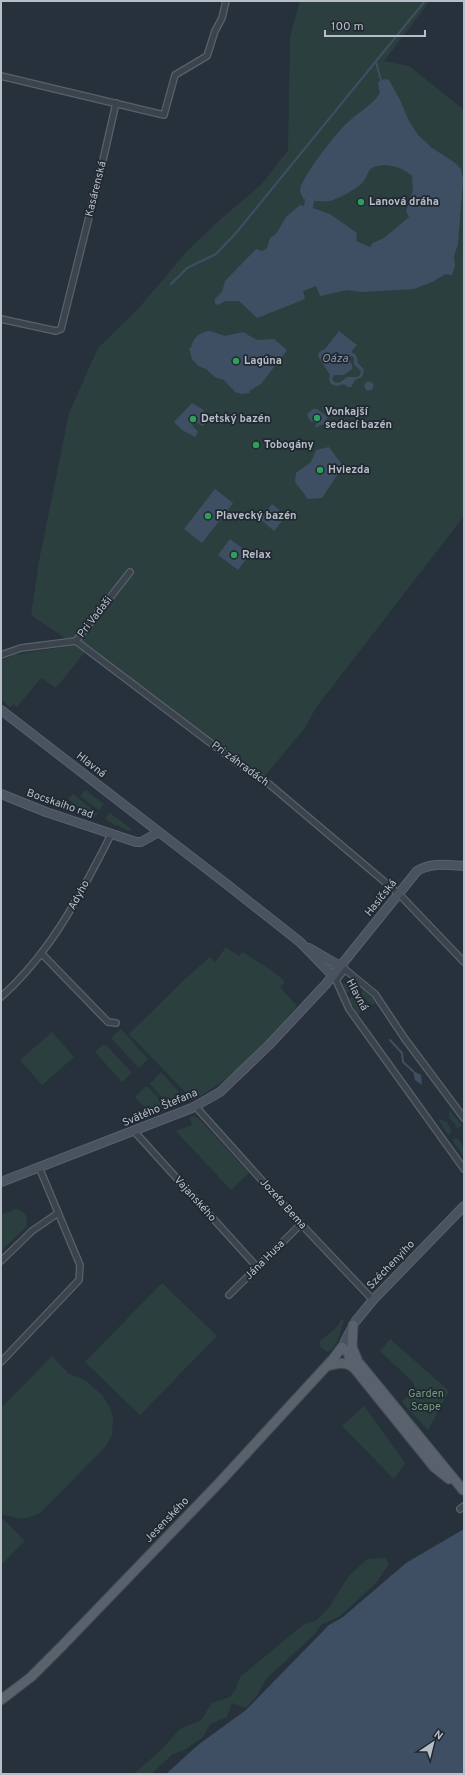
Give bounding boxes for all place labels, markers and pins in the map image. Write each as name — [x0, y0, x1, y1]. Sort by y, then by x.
place label: Lanová dráha — [369, 195, 439, 209]
marker: Lanová dráha — [356, 197, 366, 207]
place label: Lagúna — [244, 354, 282, 368]
marker: Lagúna — [231, 356, 241, 366]
place label: Vonkajší sedací bazén — [325, 405, 392, 432]
place label: Detský bazén — [201, 412, 270, 426]
marker: Vonkajší sedací bazén — [312, 413, 322, 423]
marker: Detský bazén — [188, 414, 198, 424]
place label: Tobogány — [264, 438, 314, 452]
marker: Tobogány — [251, 440, 261, 450]
place label: Hviezda — [328, 463, 370, 477]
marker: Hviezda — [315, 465, 325, 475]
place label: Plavecký bazén — [216, 509, 297, 523]
marker: Plavecký bazén — [203, 511, 213, 521]
place label: Relax — [242, 548, 272, 562]
marker: Relax — [229, 550, 239, 560]

